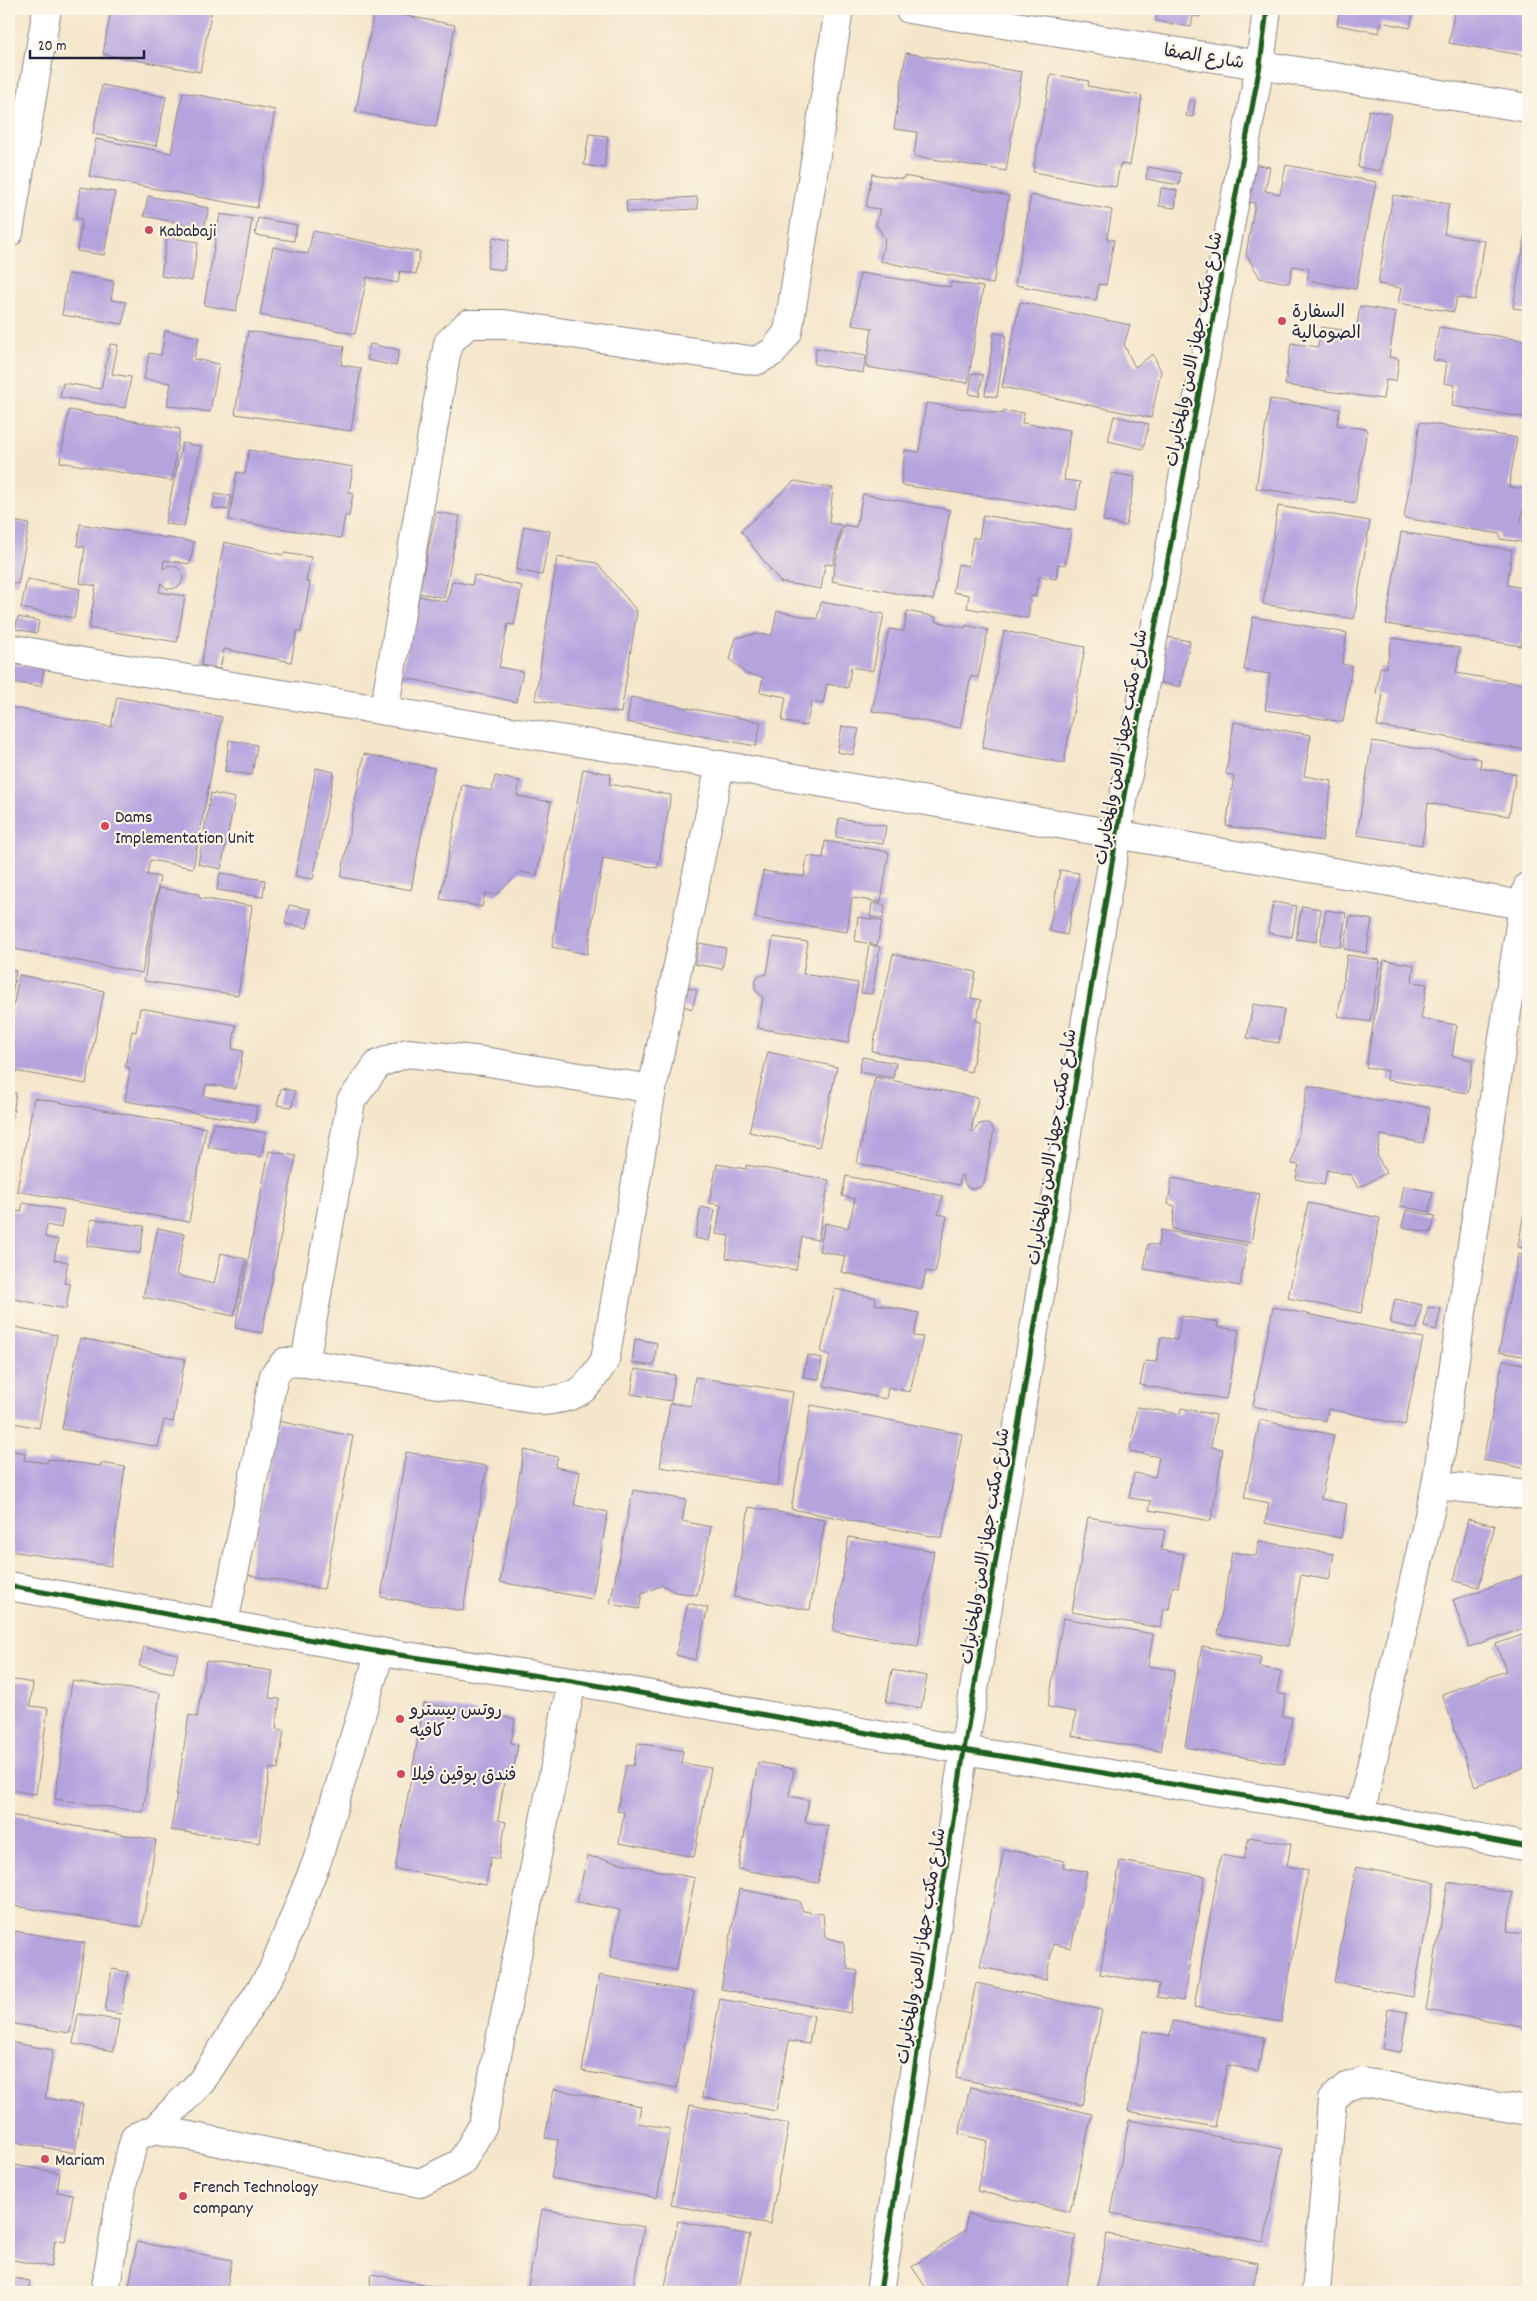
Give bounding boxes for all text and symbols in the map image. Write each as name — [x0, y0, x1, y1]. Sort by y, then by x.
scale bar — [30, 28, 144, 60]
text: 20 m — [38, 36, 66, 58]
street label: شارع الصفا — [1162, 40, 1246, 77]
place label: Kababaji — [159, 220, 216, 245]
marker: Kababaji — [143, 224, 155, 236]
street label: شارع مكتب جهاز الامن والمخابرات — [1160, 230, 1231, 469]
place label: السفارة الصومالية — [1292, 301, 1361, 347]
marker: السفارة الصومالية — [1276, 315, 1288, 327]
street label: شارع مكتب جهاز الامن والمخابرات — [1089, 627, 1156, 867]
place label: Dams Implementation Unit — [115, 806, 255, 852]
marker: Dams Implementation Unit — [99, 820, 111, 832]
street label: شارع مكتب جهاز الامن والمخابرات — [1022, 1027, 1085, 1267]
street label: شارع مكتب جهاز الامن والمخابرات — [955, 1426, 1018, 1666]
place label: روتس بيسترو كافيه — [408, 1699, 502, 1745]
marker: روتس بيسترو كافيه — [394, 1713, 406, 1725]
place label: فندق بوقين فيلا — [411, 1764, 517, 1789]
marker: فندق بوقين فيلا — [395, 1768, 407, 1780]
street label: شارع مكتب جهاز الامن والمخابرات — [891, 1826, 954, 2066]
place label: Mariam — [55, 2149, 105, 2174]
marker: Mariam — [39, 2153, 51, 2165]
place label: French Technology company — [193, 2176, 319, 2222]
marker: French Technology company — [177, 2190, 189, 2202]

